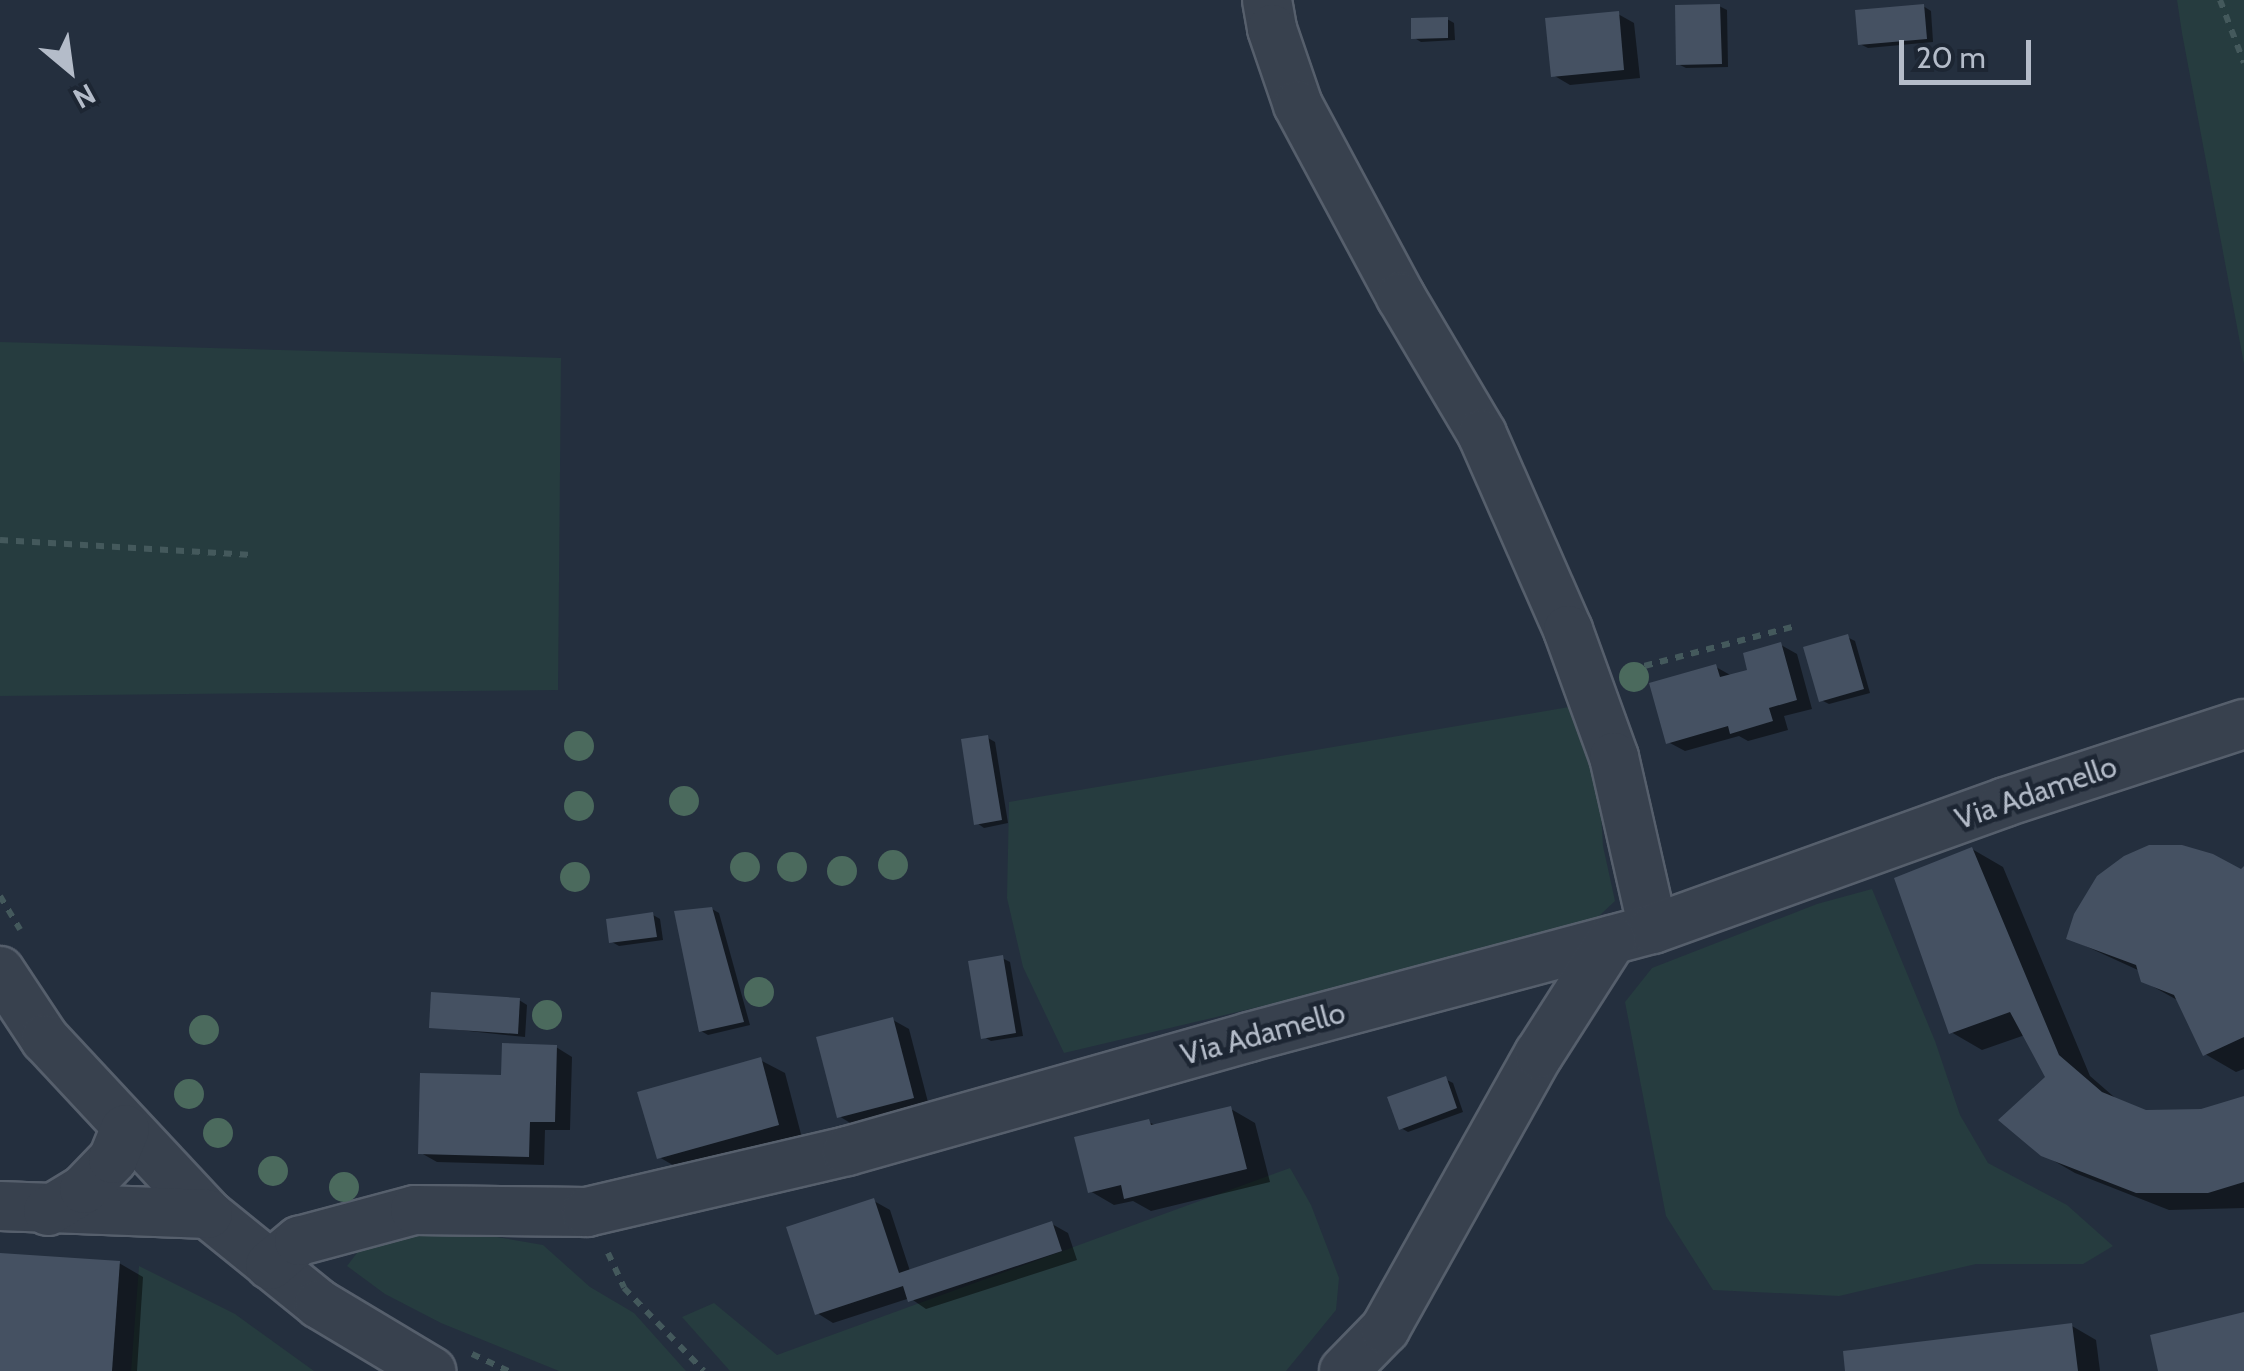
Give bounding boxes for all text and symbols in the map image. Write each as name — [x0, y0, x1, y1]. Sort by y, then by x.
north arrow — [20, 20, 120, 120]
scale bar — [1904, 20, 2036, 82]
text: 20 m — [1916, 39, 1986, 76]
text: N — [68, 77, 101, 116]
street label: Via Adamello — [1950, 749, 2122, 837]
street label: Via Adamello — [1177, 995, 1349, 1073]

